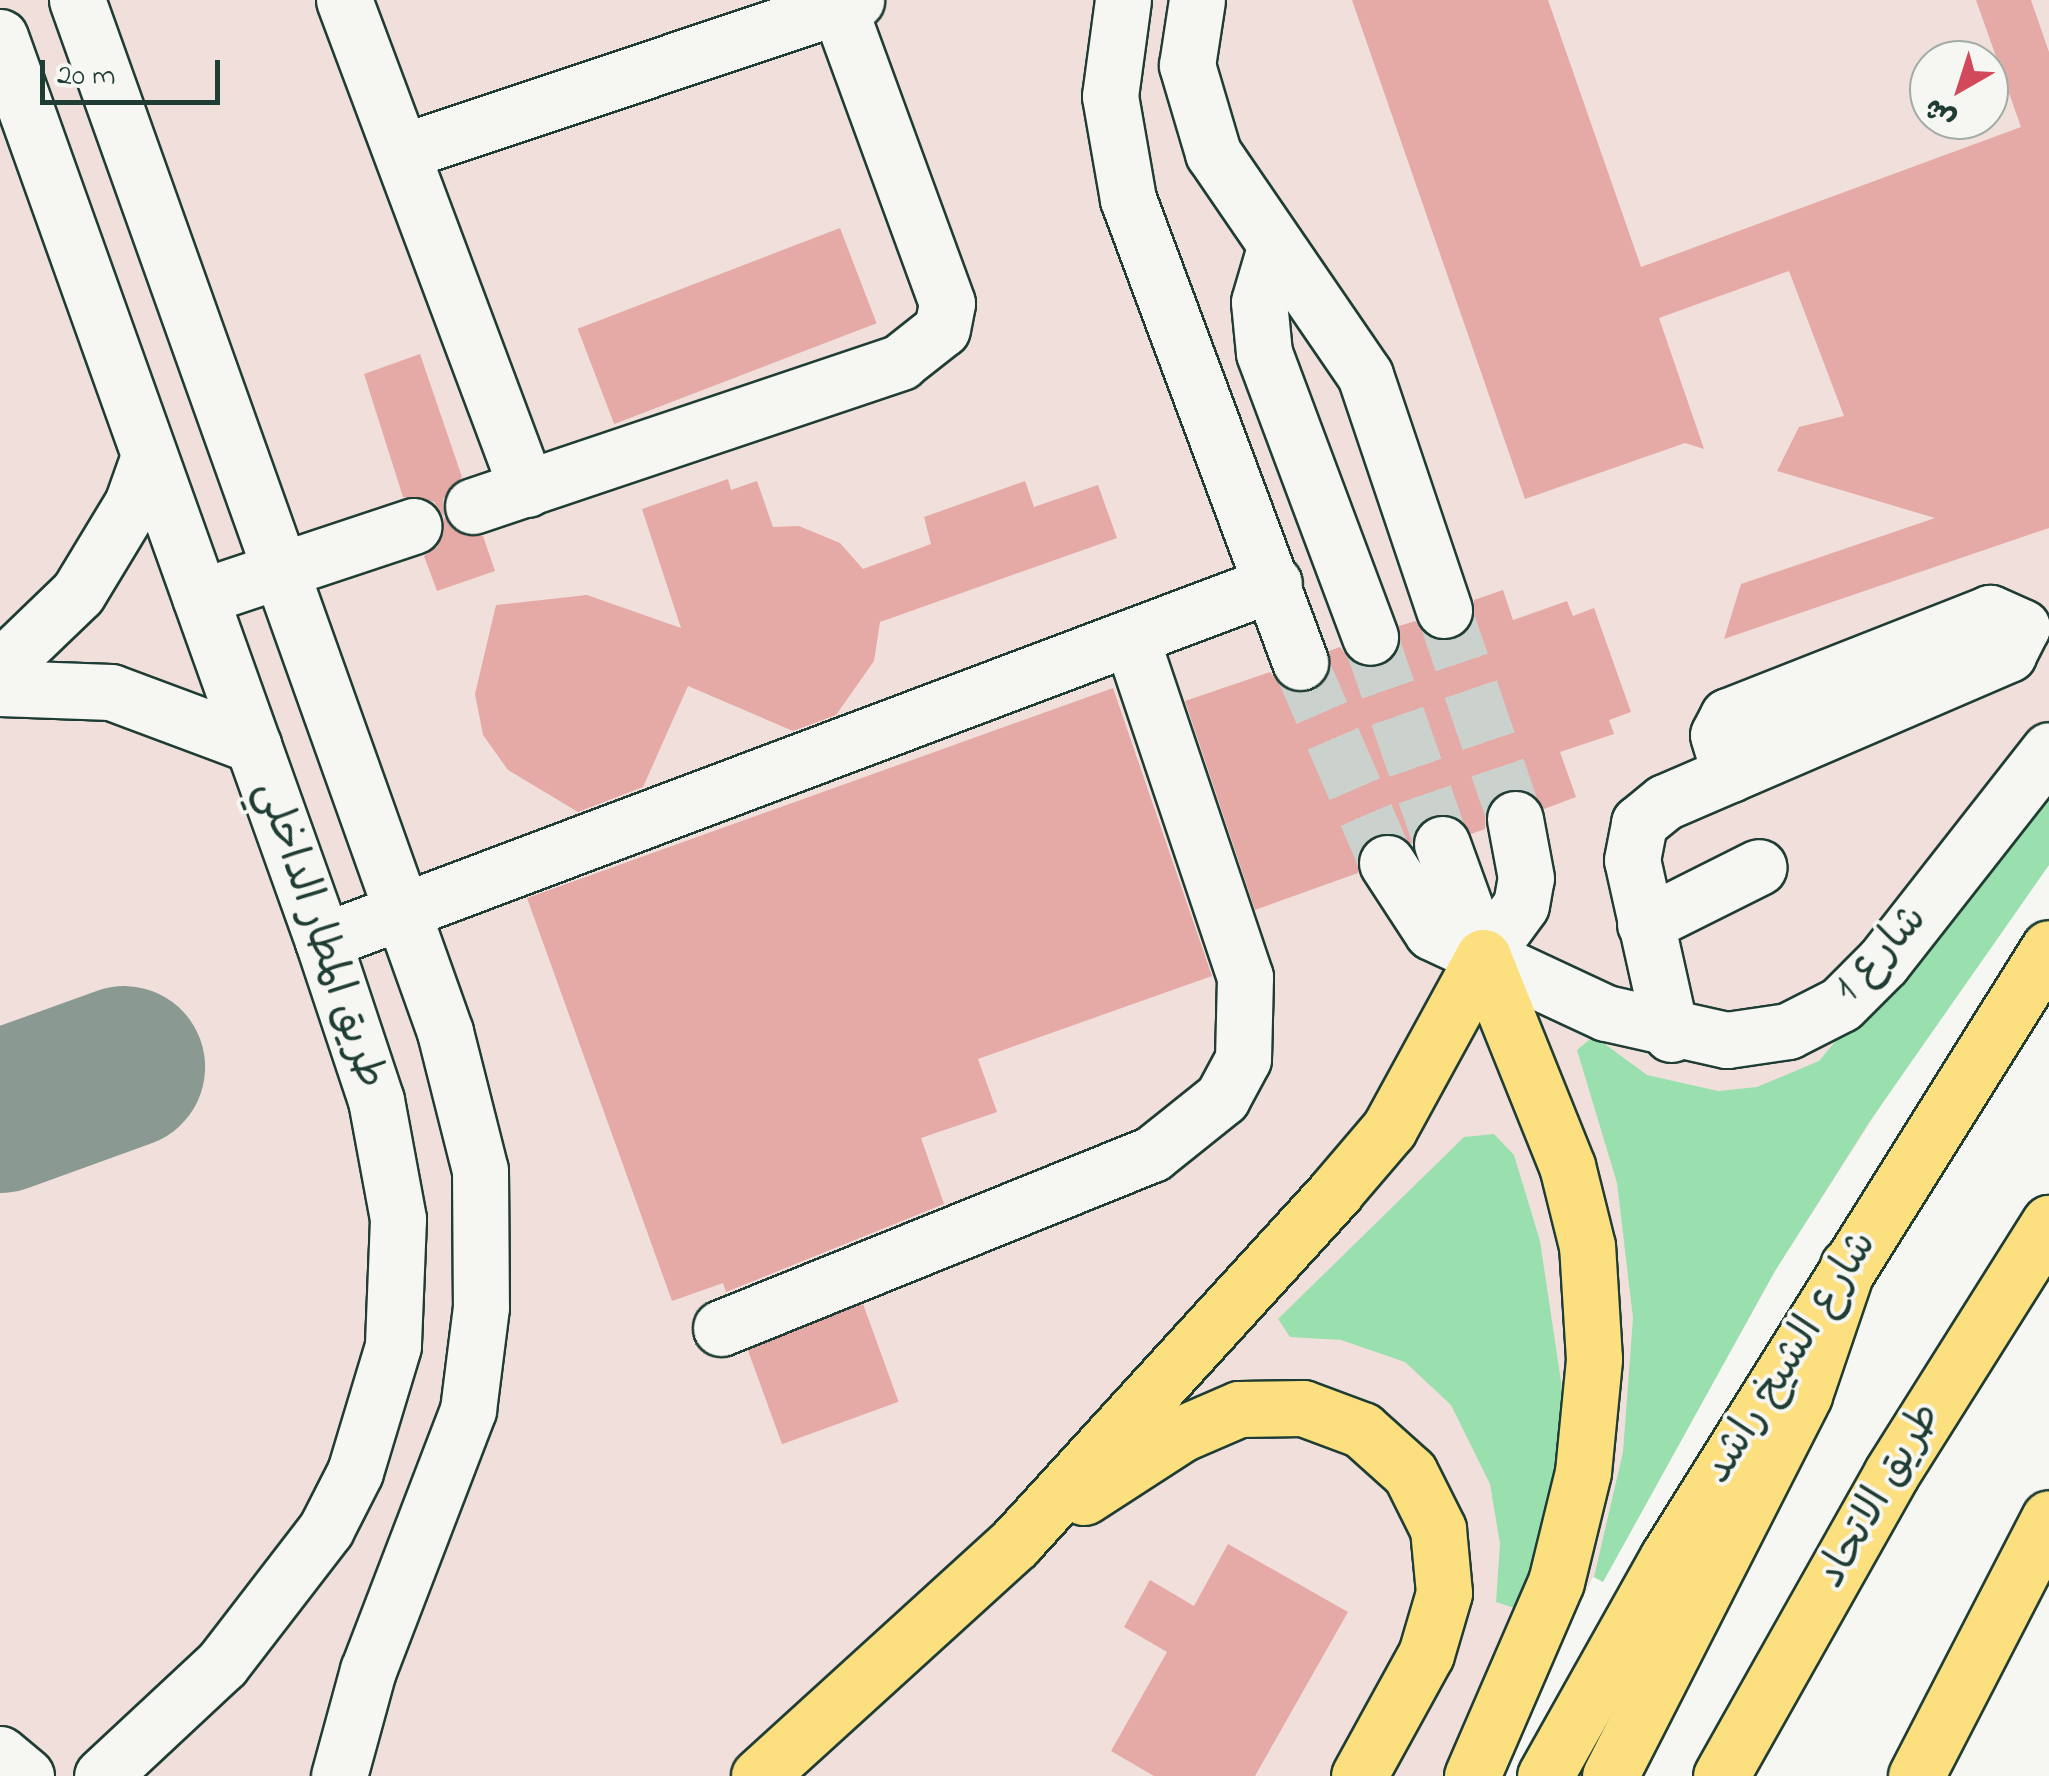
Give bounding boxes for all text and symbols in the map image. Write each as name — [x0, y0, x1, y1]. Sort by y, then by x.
scale bar — [45, 40, 225, 102]
north arrow — [1909, 40, 2009, 140]
text: 20 m — [57, 55, 116, 99]
text: ش — [1916, 87, 1966, 138]
street label: طريق المطار الداخلي — [243, 775, 395, 1095]
street label: شارع 1 — [1823, 895, 1939, 1013]
street label: شارع الشيخ راشد — [1693, 1222, 1889, 1494]
street label: طريق الاتحاد — [1807, 1394, 1953, 1598]

